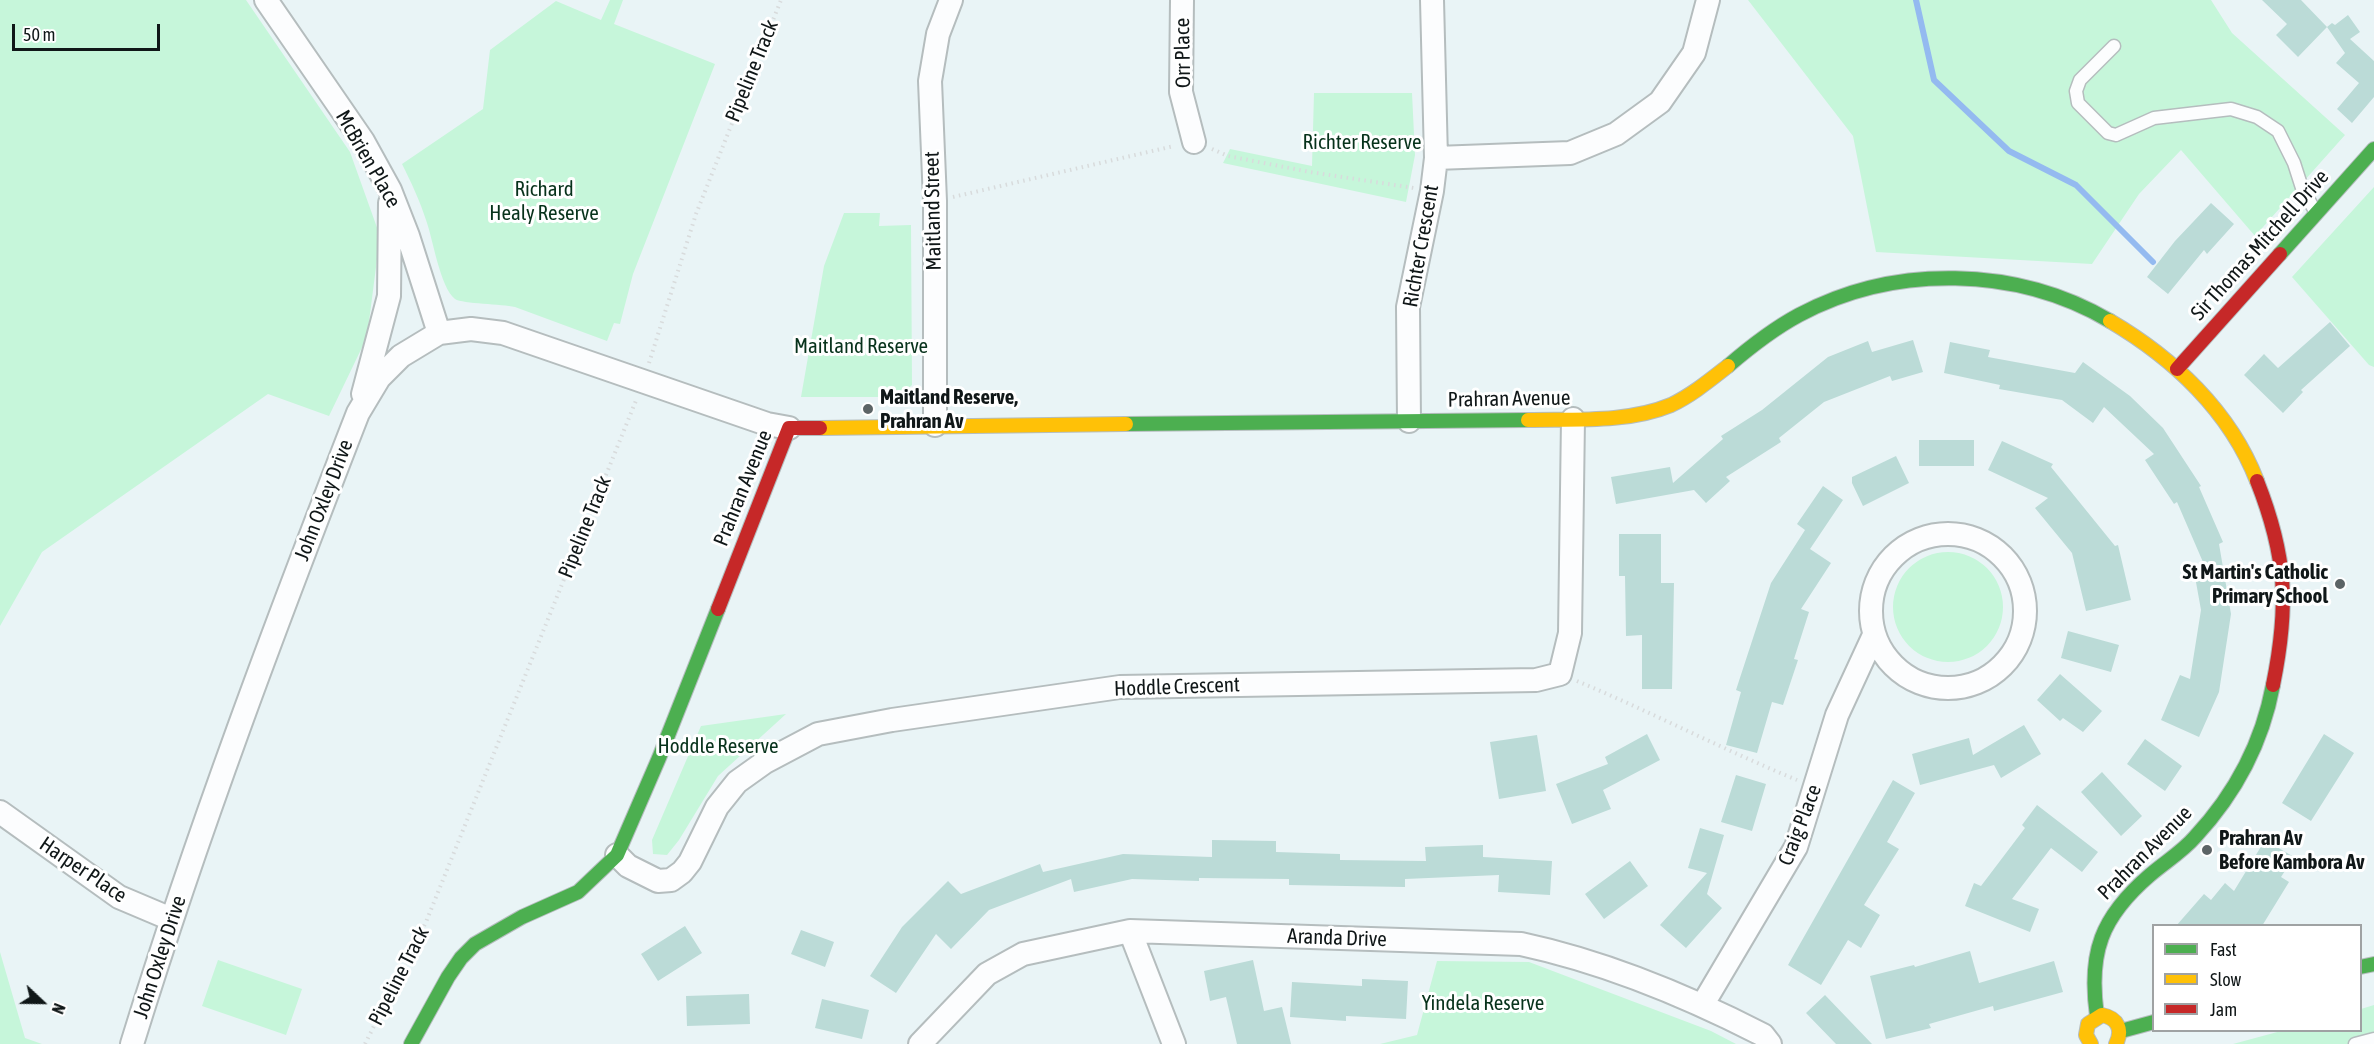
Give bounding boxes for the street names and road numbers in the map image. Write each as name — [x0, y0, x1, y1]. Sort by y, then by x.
street label: Pipeline Track — [720, 16, 784, 126]
street label: Orr Place — [1170, 18, 1196, 88]
street label: McBrien Place — [330, 106, 406, 212]
street label: Maitland Street — [919, 151, 947, 271]
street label: Sir Thomas Mitchell Drive — [2186, 165, 2334, 325]
street label: Richter Crescent — [1398, 183, 1444, 309]
street label: Prahran Avenue — [1447, 385, 1571, 413]
street label: Prahran Avenue — [708, 426, 778, 550]
street label: John Oxley Drive — [289, 436, 359, 564]
street label: Pipeline Track — [553, 472, 617, 582]
street label: Hoddle Crescent — [1114, 672, 1240, 702]
street label: Craig Place — [1773, 781, 1827, 869]
street label: Prahran Avenue — [2093, 801, 2197, 905]
street label: Harper Place — [35, 832, 131, 908]
street label: John Oxley Drive — [128, 892, 192, 1022]
street label: Pipeline Track — [363, 922, 435, 1030]
street label: Aranda Drive — [1287, 924, 1387, 952]

